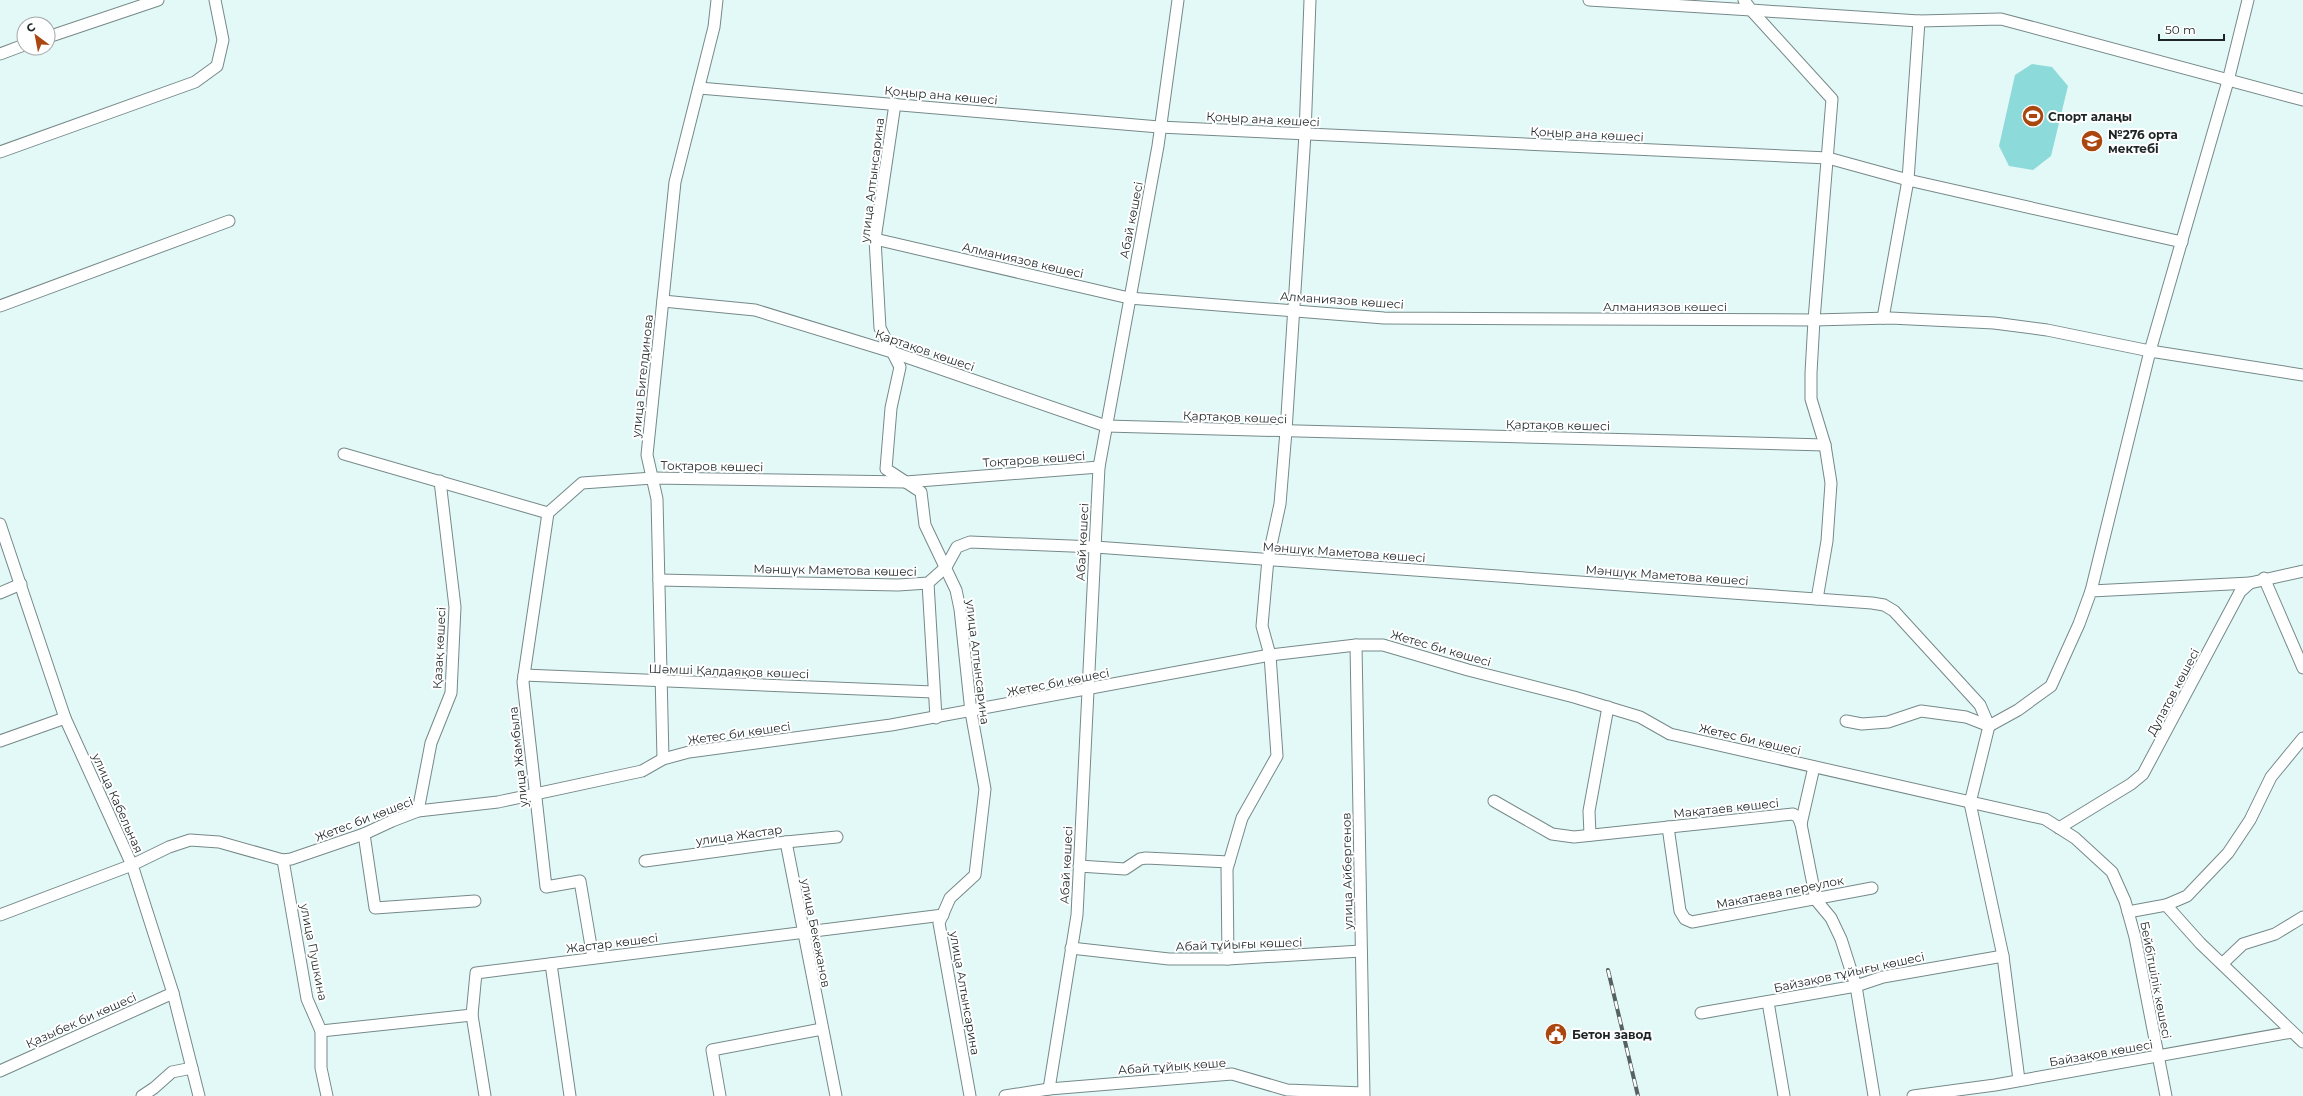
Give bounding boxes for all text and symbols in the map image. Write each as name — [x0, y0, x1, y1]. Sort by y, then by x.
north arrow — [16, 16, 56, 56]
scale bar — [2159, 16, 2224, 42]
text: С — [24, 19, 38, 36]
text: 50 m — [2165, 22, 2196, 37]
street label: Қоңыр ана көшесі — [884, 83, 998, 107]
sports icon: Спорт алаңы — [2020, 103, 2046, 129]
street label: Қоңыр ана көшесі — [1206, 109, 1320, 129]
place label: Спорт алаңы — [2048, 109, 2132, 124]
street label: улица Алтынсарина — [857, 117, 887, 244]
street label: Қоңыр ана көшесі — [1530, 124, 1644, 144]
place label: №276 орта мектебі — [2108, 127, 2178, 156]
school or university icon: №276 орта мектебі — [2079, 128, 2105, 154]
street label: Абай көшесі — [1116, 180, 1146, 260]
street label: Алманиязов көшесі — [961, 239, 1085, 281]
street label: Алманиязов көшесі — [1280, 288, 1404, 312]
street label: Алманиязов көшесі — [1603, 299, 1727, 314]
street label: улица Бигелдинова — [628, 314, 656, 439]
street label: Қартақов көшесі — [873, 326, 977, 374]
street label: Қартақов көшесі — [1183, 408, 1287, 426]
street label: Қартақов көшесі — [1506, 417, 1610, 433]
street label: Тоқтаров көшесі — [982, 448, 1086, 470]
street label: Тоқтаров көшесі — [660, 458, 764, 474]
street label: Абай көшесі — [1072, 503, 1092, 581]
street label: Мәншүк Маметова көшесі — [1262, 539, 1426, 565]
street label: Мәншүк Маметова көшесі — [753, 561, 917, 579]
street label: Мәншүк Маметова көшесі — [1585, 562, 1749, 588]
street label: улица Алтынсарина — [963, 598, 993, 725]
street label: Қазақ көшесі — [429, 607, 449, 689]
street label: Жетес би көшесі — [1389, 626, 1493, 670]
street label: Дулатов көшесі — [2144, 646, 2202, 738]
street label: Шәмші Қалдаяқов көшесі — [648, 661, 810, 681]
street label: Жетес би көшесі — [1006, 665, 1110, 699]
street label: улица Жамбыла — [505, 706, 531, 809]
street label: Жетес би көшесі — [687, 718, 791, 748]
street label: Жетес би көшесі — [1698, 720, 1802, 758]
street label: улица Кабельная — [89, 750, 147, 855]
street label: Жетес би көшесі — [313, 793, 415, 845]
street label: Мақатаев көшесі — [1673, 795, 1779, 821]
street label: улица Айбергенов — [1338, 812, 1356, 931]
street label: улица Жастар — [694, 822, 783, 849]
street label: Абай көшесі — [1056, 826, 1076, 904]
street label: Макатаева переулок — [1715, 872, 1845, 912]
street label: улица Бекежанов — [798, 876, 834, 989]
street label: улица Пушкина — [297, 901, 331, 1002]
street label: Бейбітшілік көшесі — [2137, 920, 2175, 1040]
street label: улица Алтынсарина — [947, 929, 983, 1056]
street label: Жастар көшесі — [565, 930, 659, 956]
street label: Абай тұйығы көшесі — [1175, 934, 1303, 954]
street label: Байзақов тұйығы көшесі — [1772, 949, 1926, 995]
street label: Қазыбек би көшесі — [23, 989, 139, 1051]
public building icon: Бетон завод — [1543, 1021, 1569, 1047]
place label: Бетон завод — [1572, 1027, 1652, 1042]
street label: Байзақов көшесі — [2048, 1036, 2154, 1070]
street label: Абай тұйық көше — [1118, 1055, 1226, 1077]

